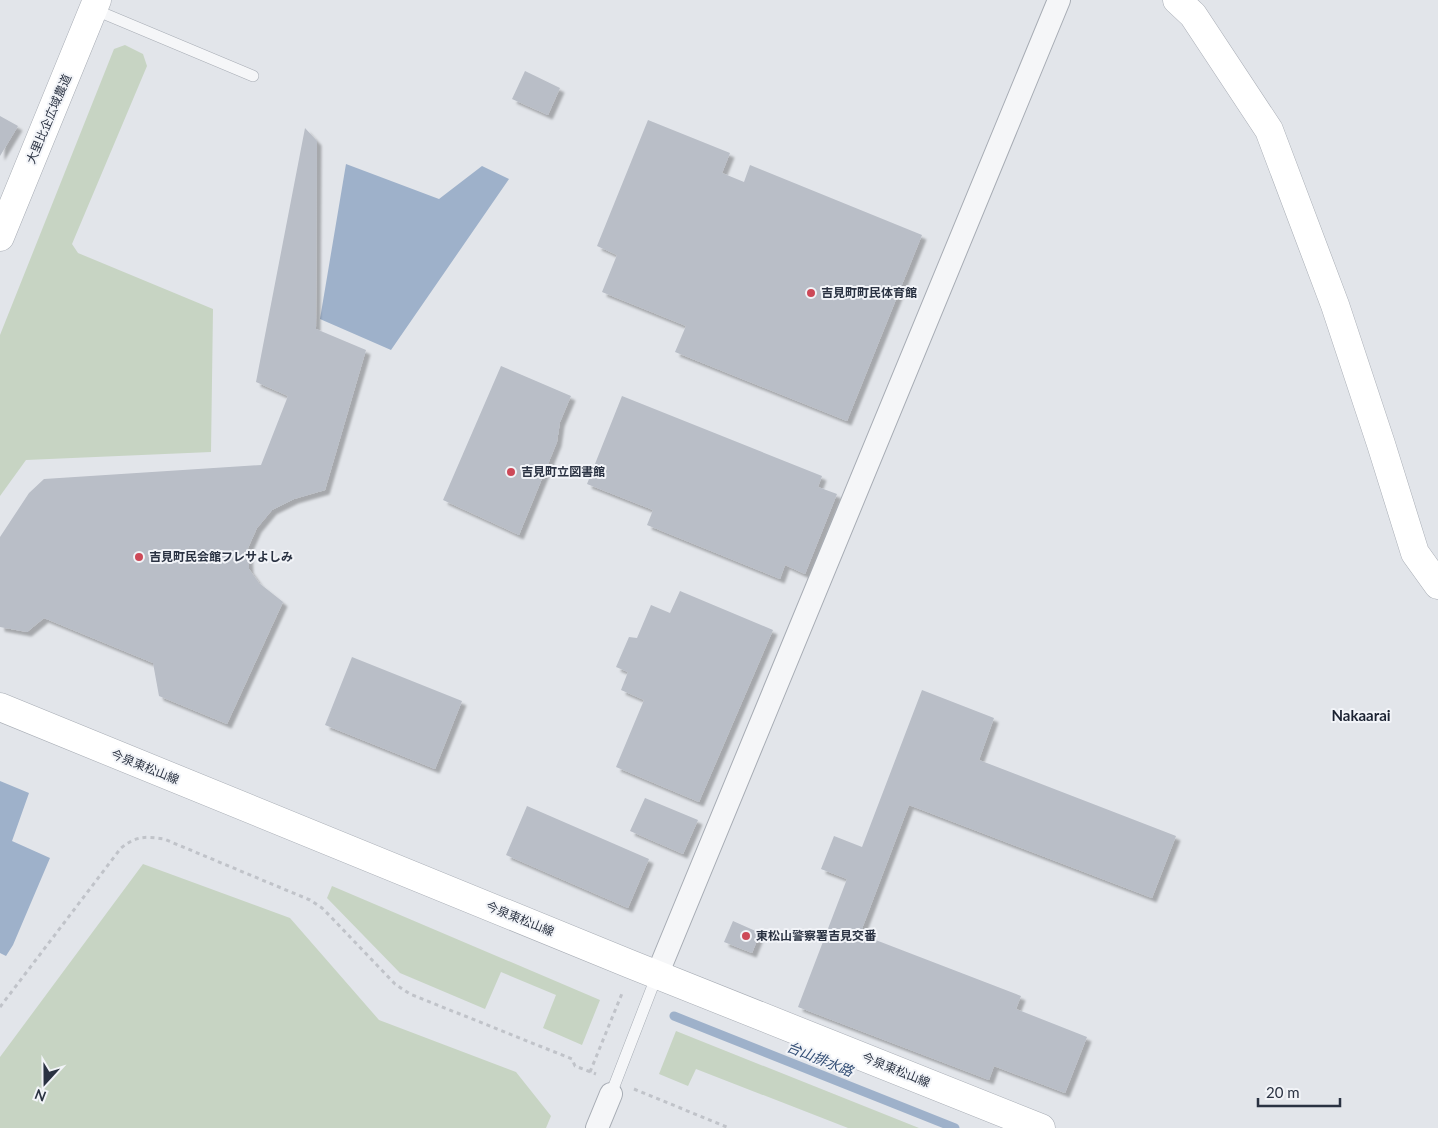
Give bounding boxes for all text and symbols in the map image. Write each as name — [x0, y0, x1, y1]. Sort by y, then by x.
street label: 大里比企広域農道 — [23, 72, 74, 166]
place label: 吉見町町民体育館 — [821, 285, 917, 300]
marker: 吉見町町民体育館 — [805, 287, 817, 299]
place label: 吉見町立図書館 — [521, 464, 605, 479]
marker: 吉見町立図書館 — [505, 466, 517, 478]
place label: 吉見町民会館フレサよしみ — [149, 549, 293, 564]
marker: 吉見町民会館フレサよしみ — [133, 551, 145, 563]
district label: Nakaarai — [1331, 706, 1391, 724]
street label: 今泉東松山線 — [109, 746, 181, 787]
street label: 今泉東松山線 — [484, 898, 556, 939]
place label: 東松山警察署吉見交番 — [756, 928, 877, 943]
marker: 東松山警察署吉見交番 — [740, 930, 752, 942]
water label: 台山排水路 — [785, 1038, 857, 1080]
street label: 今泉東松山線 — [860, 1049, 932, 1090]
north arrow — [20, 1058, 70, 1108]
scale bar — [1258, 1076, 1340, 1108]
text: 20 m — [1266, 1083, 1300, 1101]
text: N — [32, 1086, 48, 1105]

